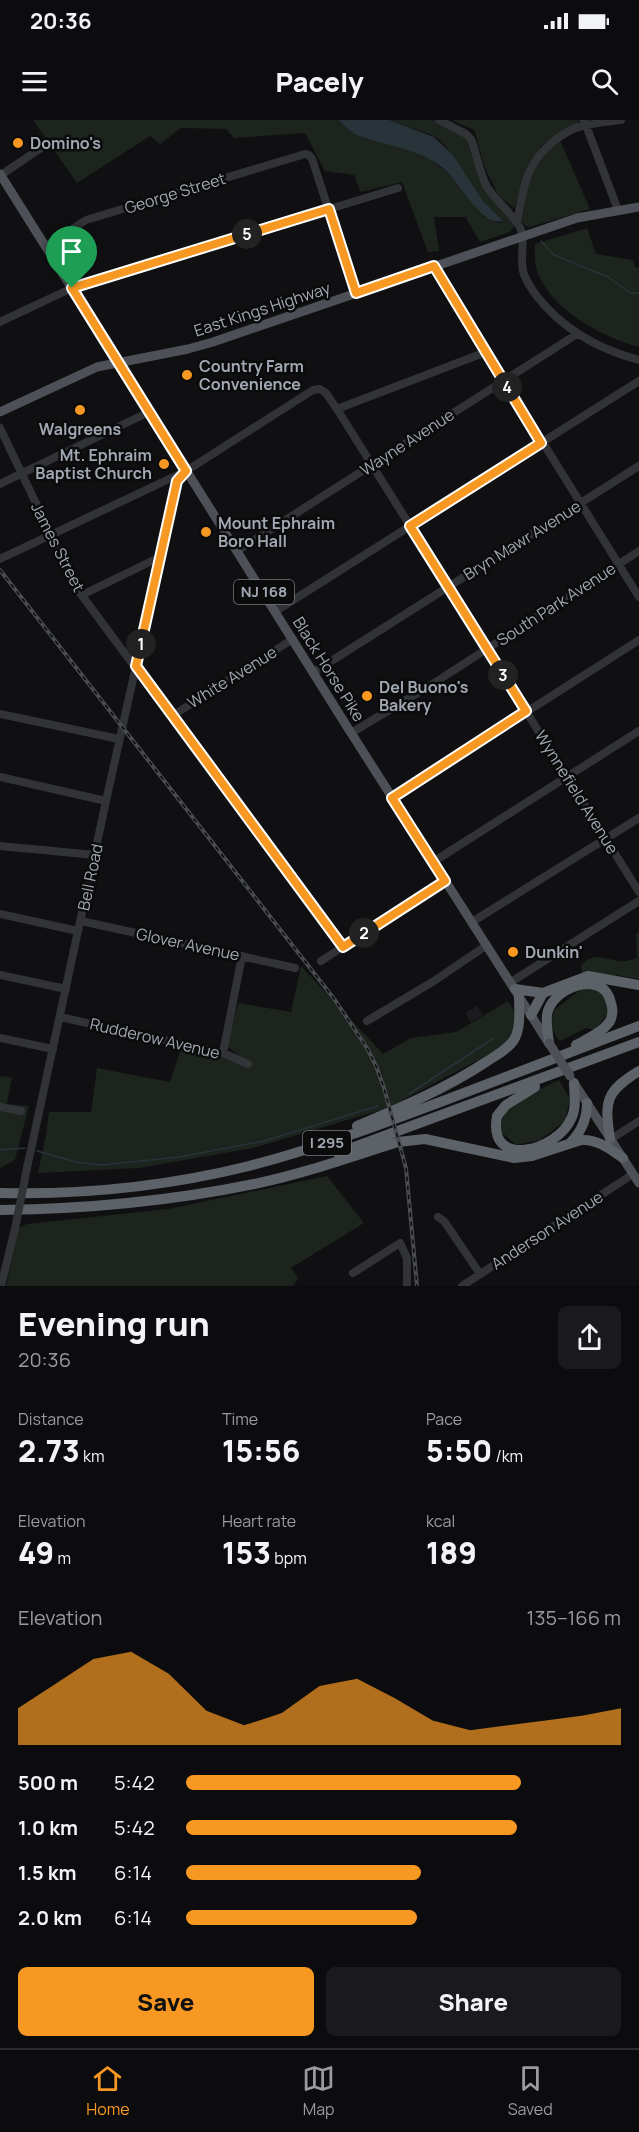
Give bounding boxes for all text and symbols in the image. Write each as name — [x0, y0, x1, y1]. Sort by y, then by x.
text: 20:36 — [30, 6, 92, 36]
text: Pacely — [275, 63, 364, 100]
icon: menu — [18, 65, 51, 98]
icon: search — [588, 65, 621, 98]
place label: Domino's — [30, 132, 101, 154]
marker: Domino's — [11, 136, 25, 150]
street label: George Street — [122, 167, 228, 219]
pin: 5 — [232, 219, 262, 249]
text: 5 — [242, 223, 252, 245]
pin — [46, 226, 97, 288]
icon: arrive — [55, 235, 88, 268]
street label: East Kings Highway — [191, 276, 334, 341]
place label: Country Farm Convenience — [199, 355, 304, 395]
marker: Country Farm Convenience — [180, 368, 194, 382]
pin: 4 — [492, 372, 522, 402]
text: 4 — [502, 376, 512, 398]
marker: Walgreens — [73, 403, 87, 417]
street label: Wayne Avenue — [356, 403, 458, 481]
place label: Walgreens — [39, 418, 122, 440]
place label: Mt. Ephraim Baptist Church — [35, 444, 152, 484]
marker: Mt. Ephraim Baptist Church — [157, 457, 171, 471]
street label: Bryn Mawr Avenue — [459, 495, 585, 585]
street label: James Street — [26, 498, 90, 596]
place label: Mount Ephraim Boro Hall — [218, 512, 335, 552]
marker: Mount Ephraim Boro Hall — [199, 525, 213, 539]
street label: South Park Avenue — [492, 557, 620, 651]
road number: NJ 168 — [234, 580, 294, 604]
street label: Black Horse Pike — [288, 612, 370, 726]
pin: 1 — [126, 629, 156, 659]
text: 1 — [137, 633, 145, 655]
street label: White Avenue — [183, 641, 281, 713]
pin: 3 — [488, 660, 518, 690]
text: 3 — [498, 664, 508, 686]
place label: Del Buono's Bakery — [379, 676, 469, 716]
marker: Del Buono's Bakery — [360, 689, 374, 703]
street label: Wynnefield Avenue — [530, 726, 624, 858]
street label: Bell Road — [72, 842, 108, 912]
pin: 2 — [349, 918, 379, 948]
street label: Glover Avenue — [134, 922, 242, 966]
text: 2 — [359, 922, 369, 944]
place label: Dunkin' — [525, 941, 583, 963]
marker: Dunkin' — [506, 945, 520, 959]
street label: Rudderow Avenue — [88, 1012, 222, 1064]
road number: I 295 — [303, 1131, 351, 1155]
street label: Anderson Avenue — [487, 1186, 607, 1274]
text: Evening run — [18, 1301, 210, 1346]
button: share — [558, 1306, 621, 1369]
text: 20:36 — [18, 1346, 71, 1373]
text: Distance — [18, 1408, 84, 1430]
text: Time — [222, 1408, 258, 1430]
text: Pace — [426, 1408, 462, 1430]
text: 2.73 — [18, 1430, 80, 1471]
text: 15:56 — [222, 1430, 300, 1471]
text: 5:50 — [426, 1430, 492, 1471]
text: km — [80, 1445, 105, 1467]
text: /km — [492, 1445, 523, 1467]
text: Elevation — [18, 1510, 86, 1532]
text: Heart rate — [222, 1510, 296, 1532]
text: kcal — [426, 1510, 455, 1532]
text: 49 — [18, 1532, 54, 1573]
text: 153 — [222, 1532, 271, 1573]
text: 189 — [426, 1532, 477, 1573]
text: m — [54, 1547, 71, 1569]
text: bpm — [271, 1547, 307, 1569]
text: Elevation — [18, 1604, 102, 1631]
text: 135–166 m — [527, 1604, 621, 1631]
text: 500 m — [18, 1769, 78, 1796]
text: 5:42 — [114, 1769, 155, 1796]
text: 1.0 km — [18, 1814, 78, 1841]
text: 5:42 — [114, 1814, 155, 1841]
text: 1.5 km — [18, 1859, 77, 1886]
text: 6:14 — [114, 1859, 152, 1886]
text: 2.0 km — [18, 1904, 82, 1931]
text: 6:14 — [114, 1904, 152, 1931]
button: Save — [18, 1967, 314, 2036]
button: Share — [326, 1967, 621, 2036]
tab: Home — [86, 2062, 130, 2120]
tab: Map — [302, 2062, 335, 2120]
tab: Saved — [508, 2062, 553, 2120]

